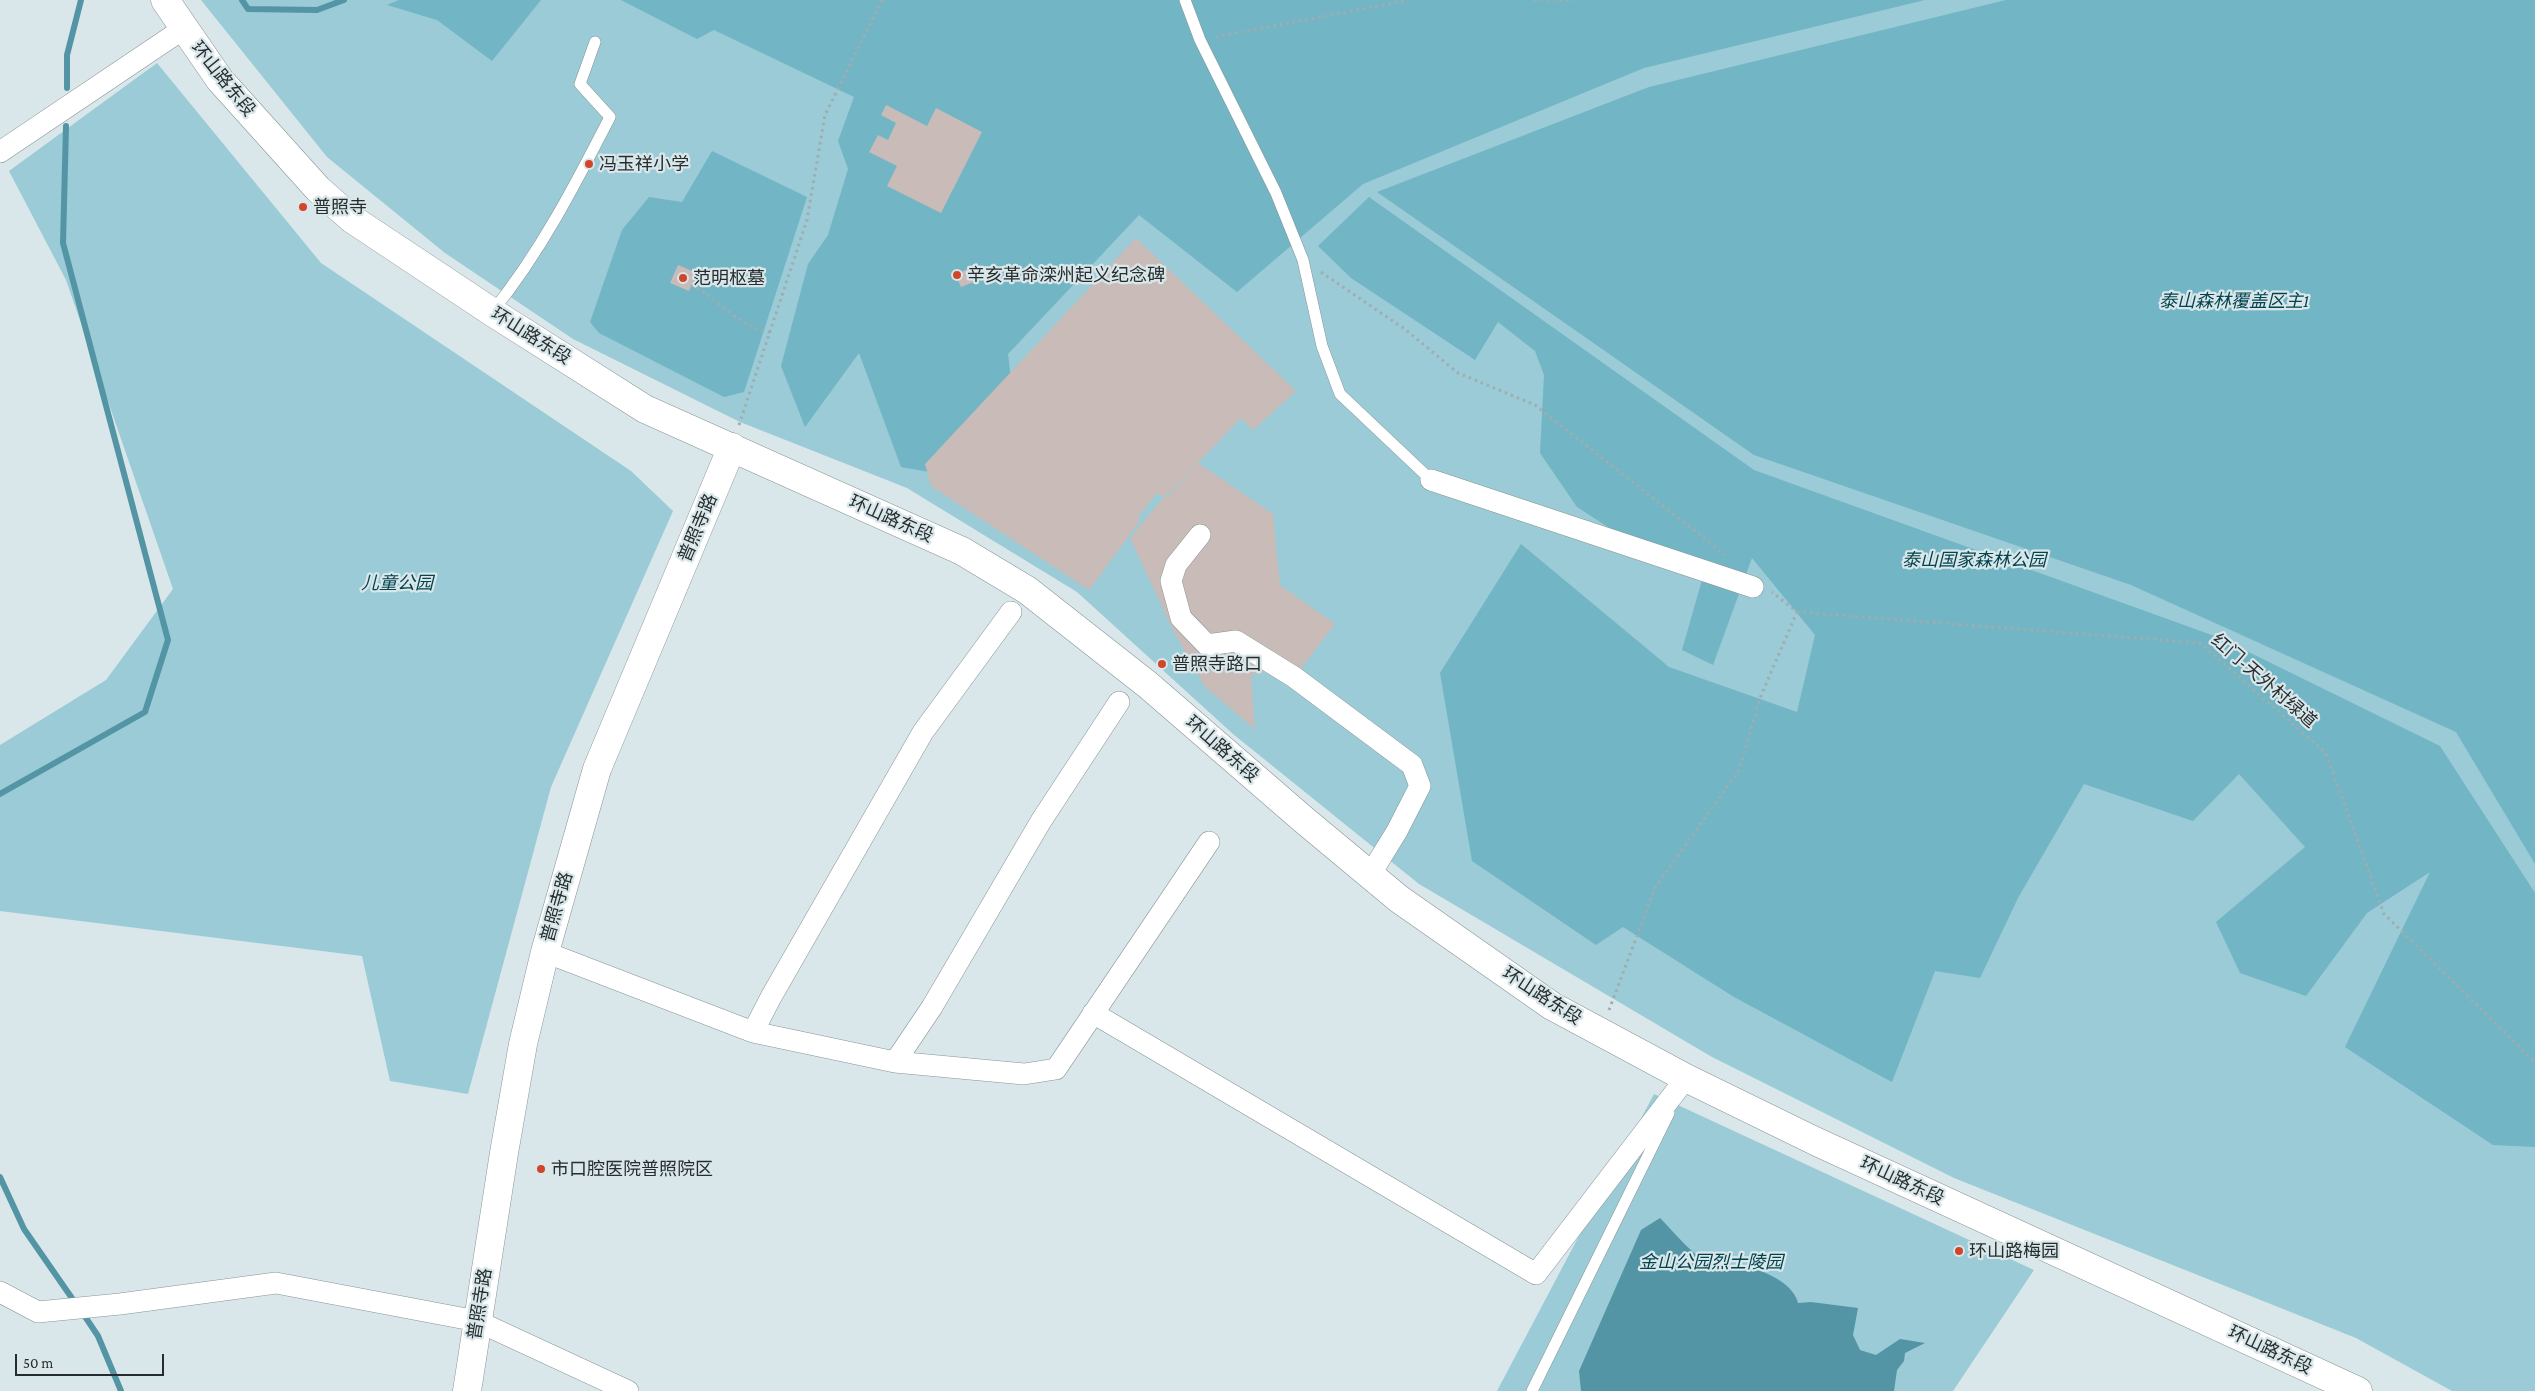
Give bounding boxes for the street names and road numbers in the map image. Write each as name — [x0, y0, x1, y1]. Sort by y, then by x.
street label: 环山路东段 — [186, 37, 260, 121]
street label: 环山路东段 — [487, 303, 575, 369]
street label: 普照寺路 — [674, 491, 722, 565]
street label: 环山路东段 — [845, 491, 937, 547]
street label: 红门-天外村绿道 — [2207, 629, 2321, 733]
street label: 环山路东段 — [1181, 711, 1263, 787]
street label: 普照寺路 — [537, 869, 577, 945]
street label: 环山路东段 — [1498, 962, 1586, 1030]
street label: 环山路东段 — [1857, 1152, 1947, 1210]
street label: 普照寺路 — [464, 1267, 496, 1341]
street label: 环山路东段 — [2225, 1321, 2315, 1379]

